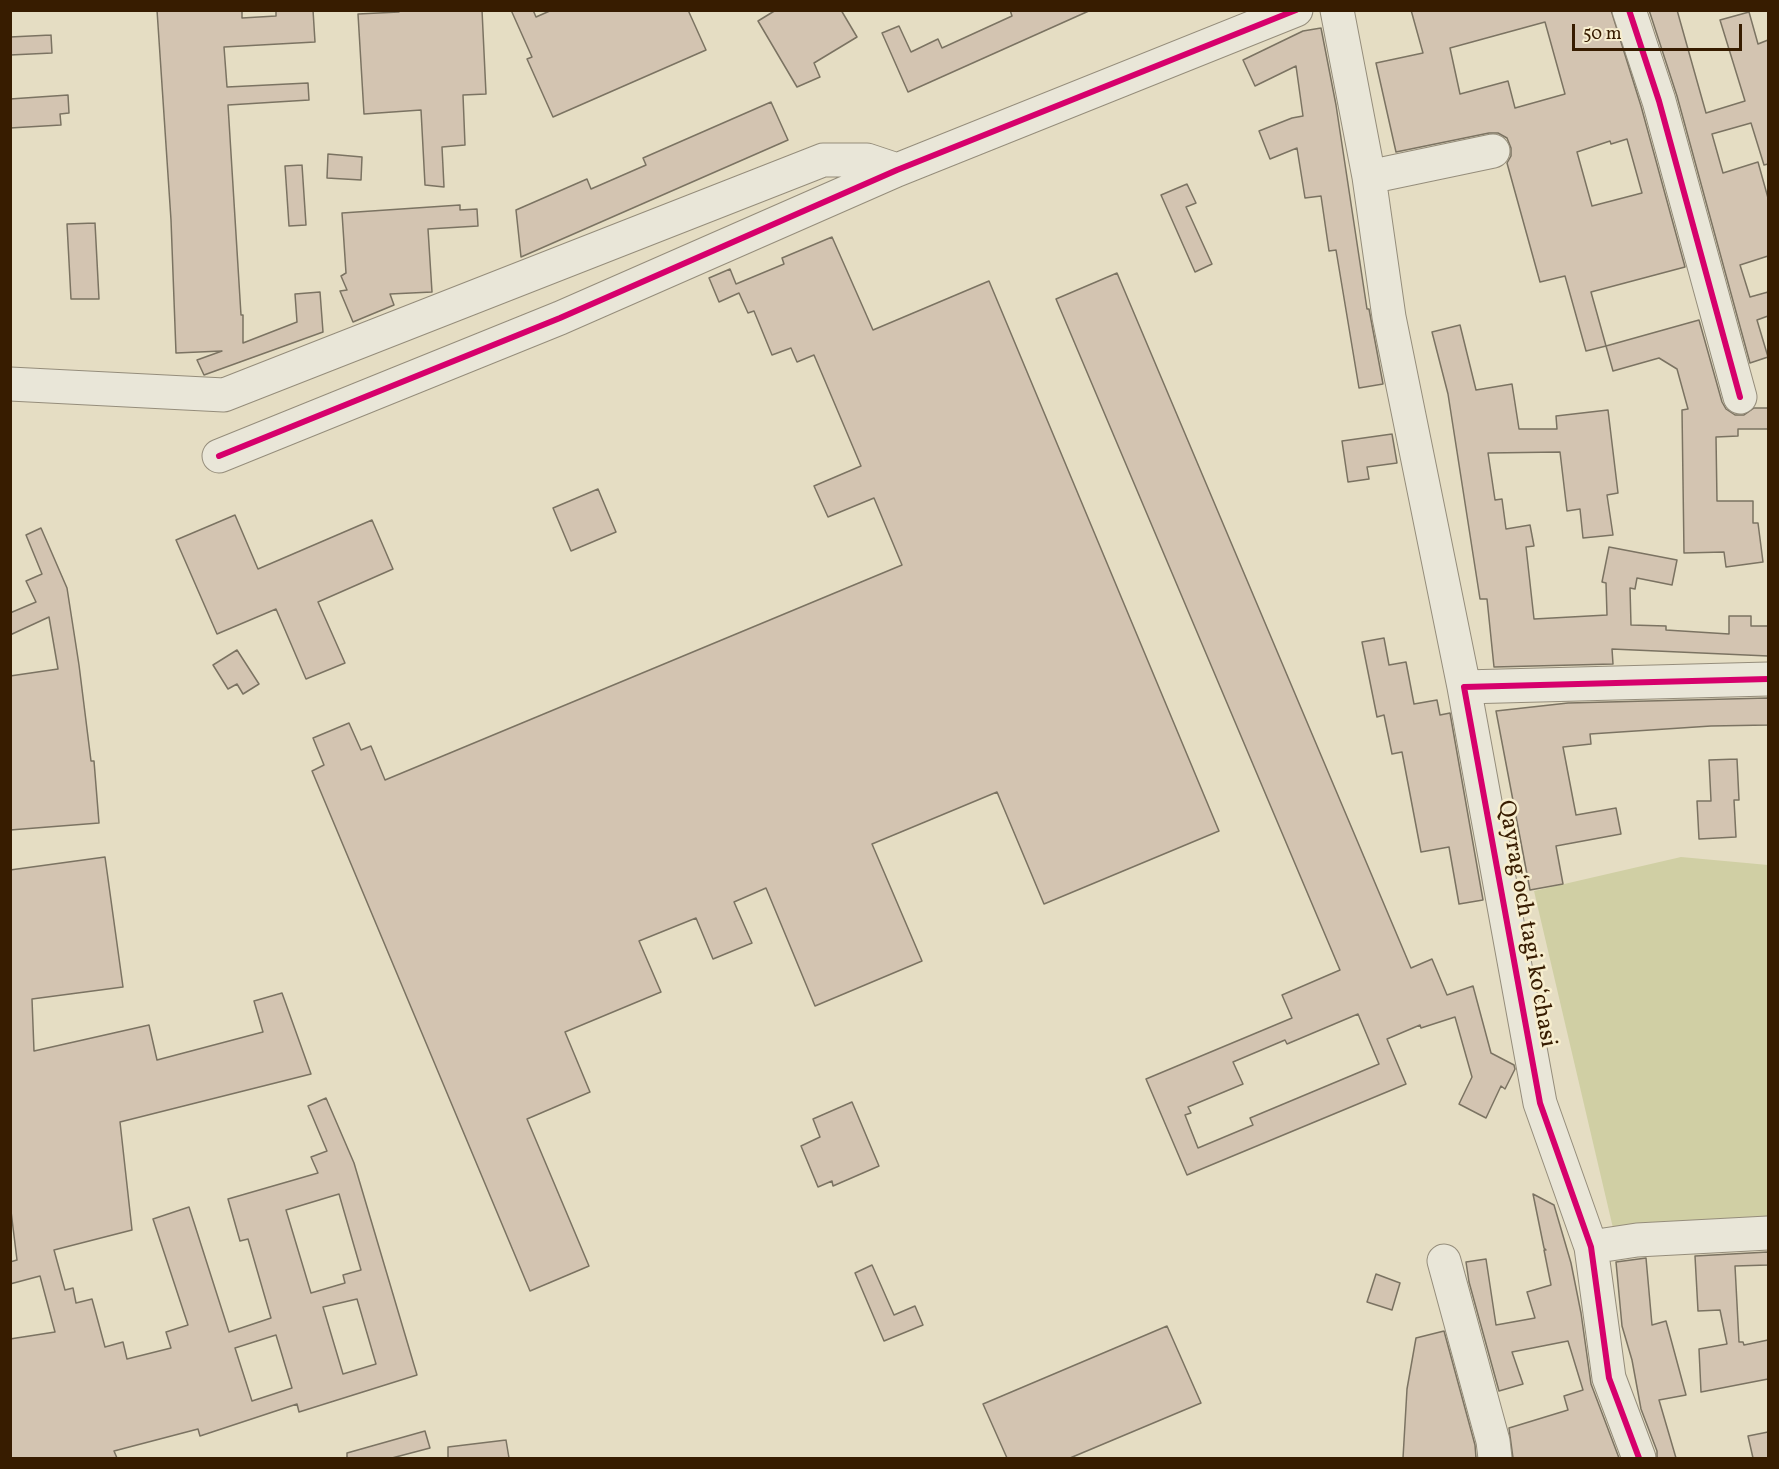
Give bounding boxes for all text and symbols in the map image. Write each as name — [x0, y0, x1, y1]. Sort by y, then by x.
scale bar — [1575, 12, 1744, 50]
text: 50 m — [1583, 22, 1622, 47]
street label: Qayragʻoch tagi koʻchasi — [1489, 798, 1561, 1050]

